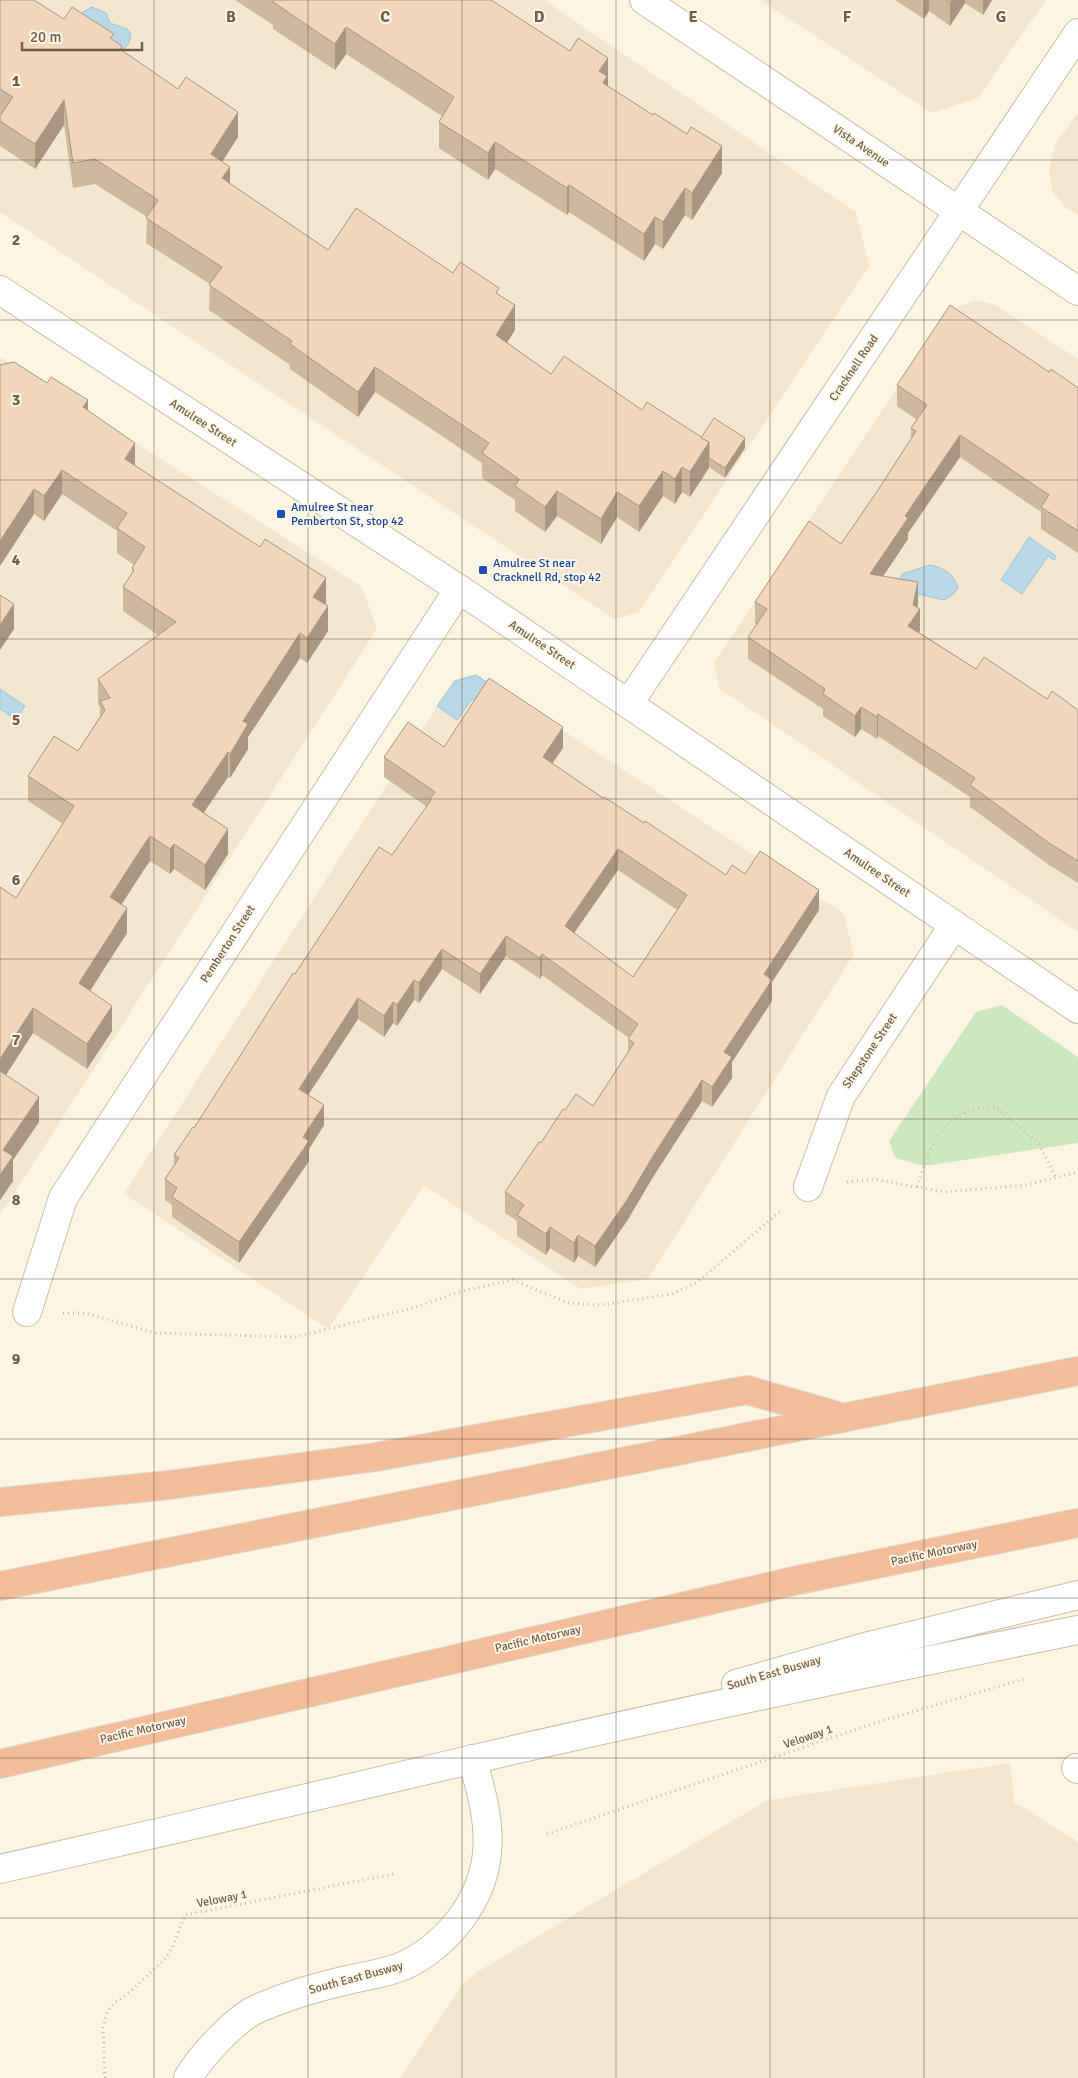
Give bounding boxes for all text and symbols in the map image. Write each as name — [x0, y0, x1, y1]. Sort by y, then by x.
text: B — [226, 7, 236, 27]
text: C — [380, 7, 390, 27]
text: D — [534, 7, 545, 27]
text: E — [688, 7, 698, 27]
text: F — [843, 7, 852, 27]
text: G — [996, 7, 1006, 27]
scale bar — [22, 20, 142, 52]
text: 20 m — [30, 28, 61, 46]
text: 1 — [12, 71, 21, 91]
street label: Vista Avenue — [830, 121, 892, 171]
text: 2 — [12, 230, 20, 250]
street label: Cracknell Road — [826, 332, 882, 404]
text: 3 — [12, 390, 20, 410]
street label: Amulree Street — [167, 396, 239, 450]
place label: Amulree St near Pemberton St, stop 42 — [291, 500, 404, 529]
marker: Amulree St near Pemberton St, stop 42 — [275, 508, 287, 520]
text: 4 — [12, 550, 21, 570]
place label: Amulree St near Cracknell Rd, stop 42 — [493, 556, 601, 585]
marker: Amulree St near Cracknell Rd, stop 42 — [477, 564, 489, 576]
street label: Amulree Street — [506, 617, 578, 673]
text: 5 — [12, 710, 20, 730]
street label: Amulree Street — [841, 845, 913, 901]
text: 6 — [12, 870, 21, 890]
street label: Pemberton Street — [197, 902, 259, 986]
street label: Shepstone Street — [839, 1010, 901, 1092]
text: 7 — [12, 1030, 21, 1050]
text: 8 — [12, 1190, 21, 1210]
text: 9 — [12, 1349, 21, 1369]
street label: Pacific Motorway — [890, 1536, 979, 1569]
street label: Pacific Motorway — [494, 1622, 583, 1656]
street label: South East Busway — [725, 1652, 823, 1694]
street label: Pacific Motorway — [99, 1713, 188, 1747]
street label: Veloway 1 — [781, 1722, 835, 1752]
street label: Veloway 1 — [196, 1887, 248, 1911]
street label: South East Busway — [307, 1958, 405, 1998]

